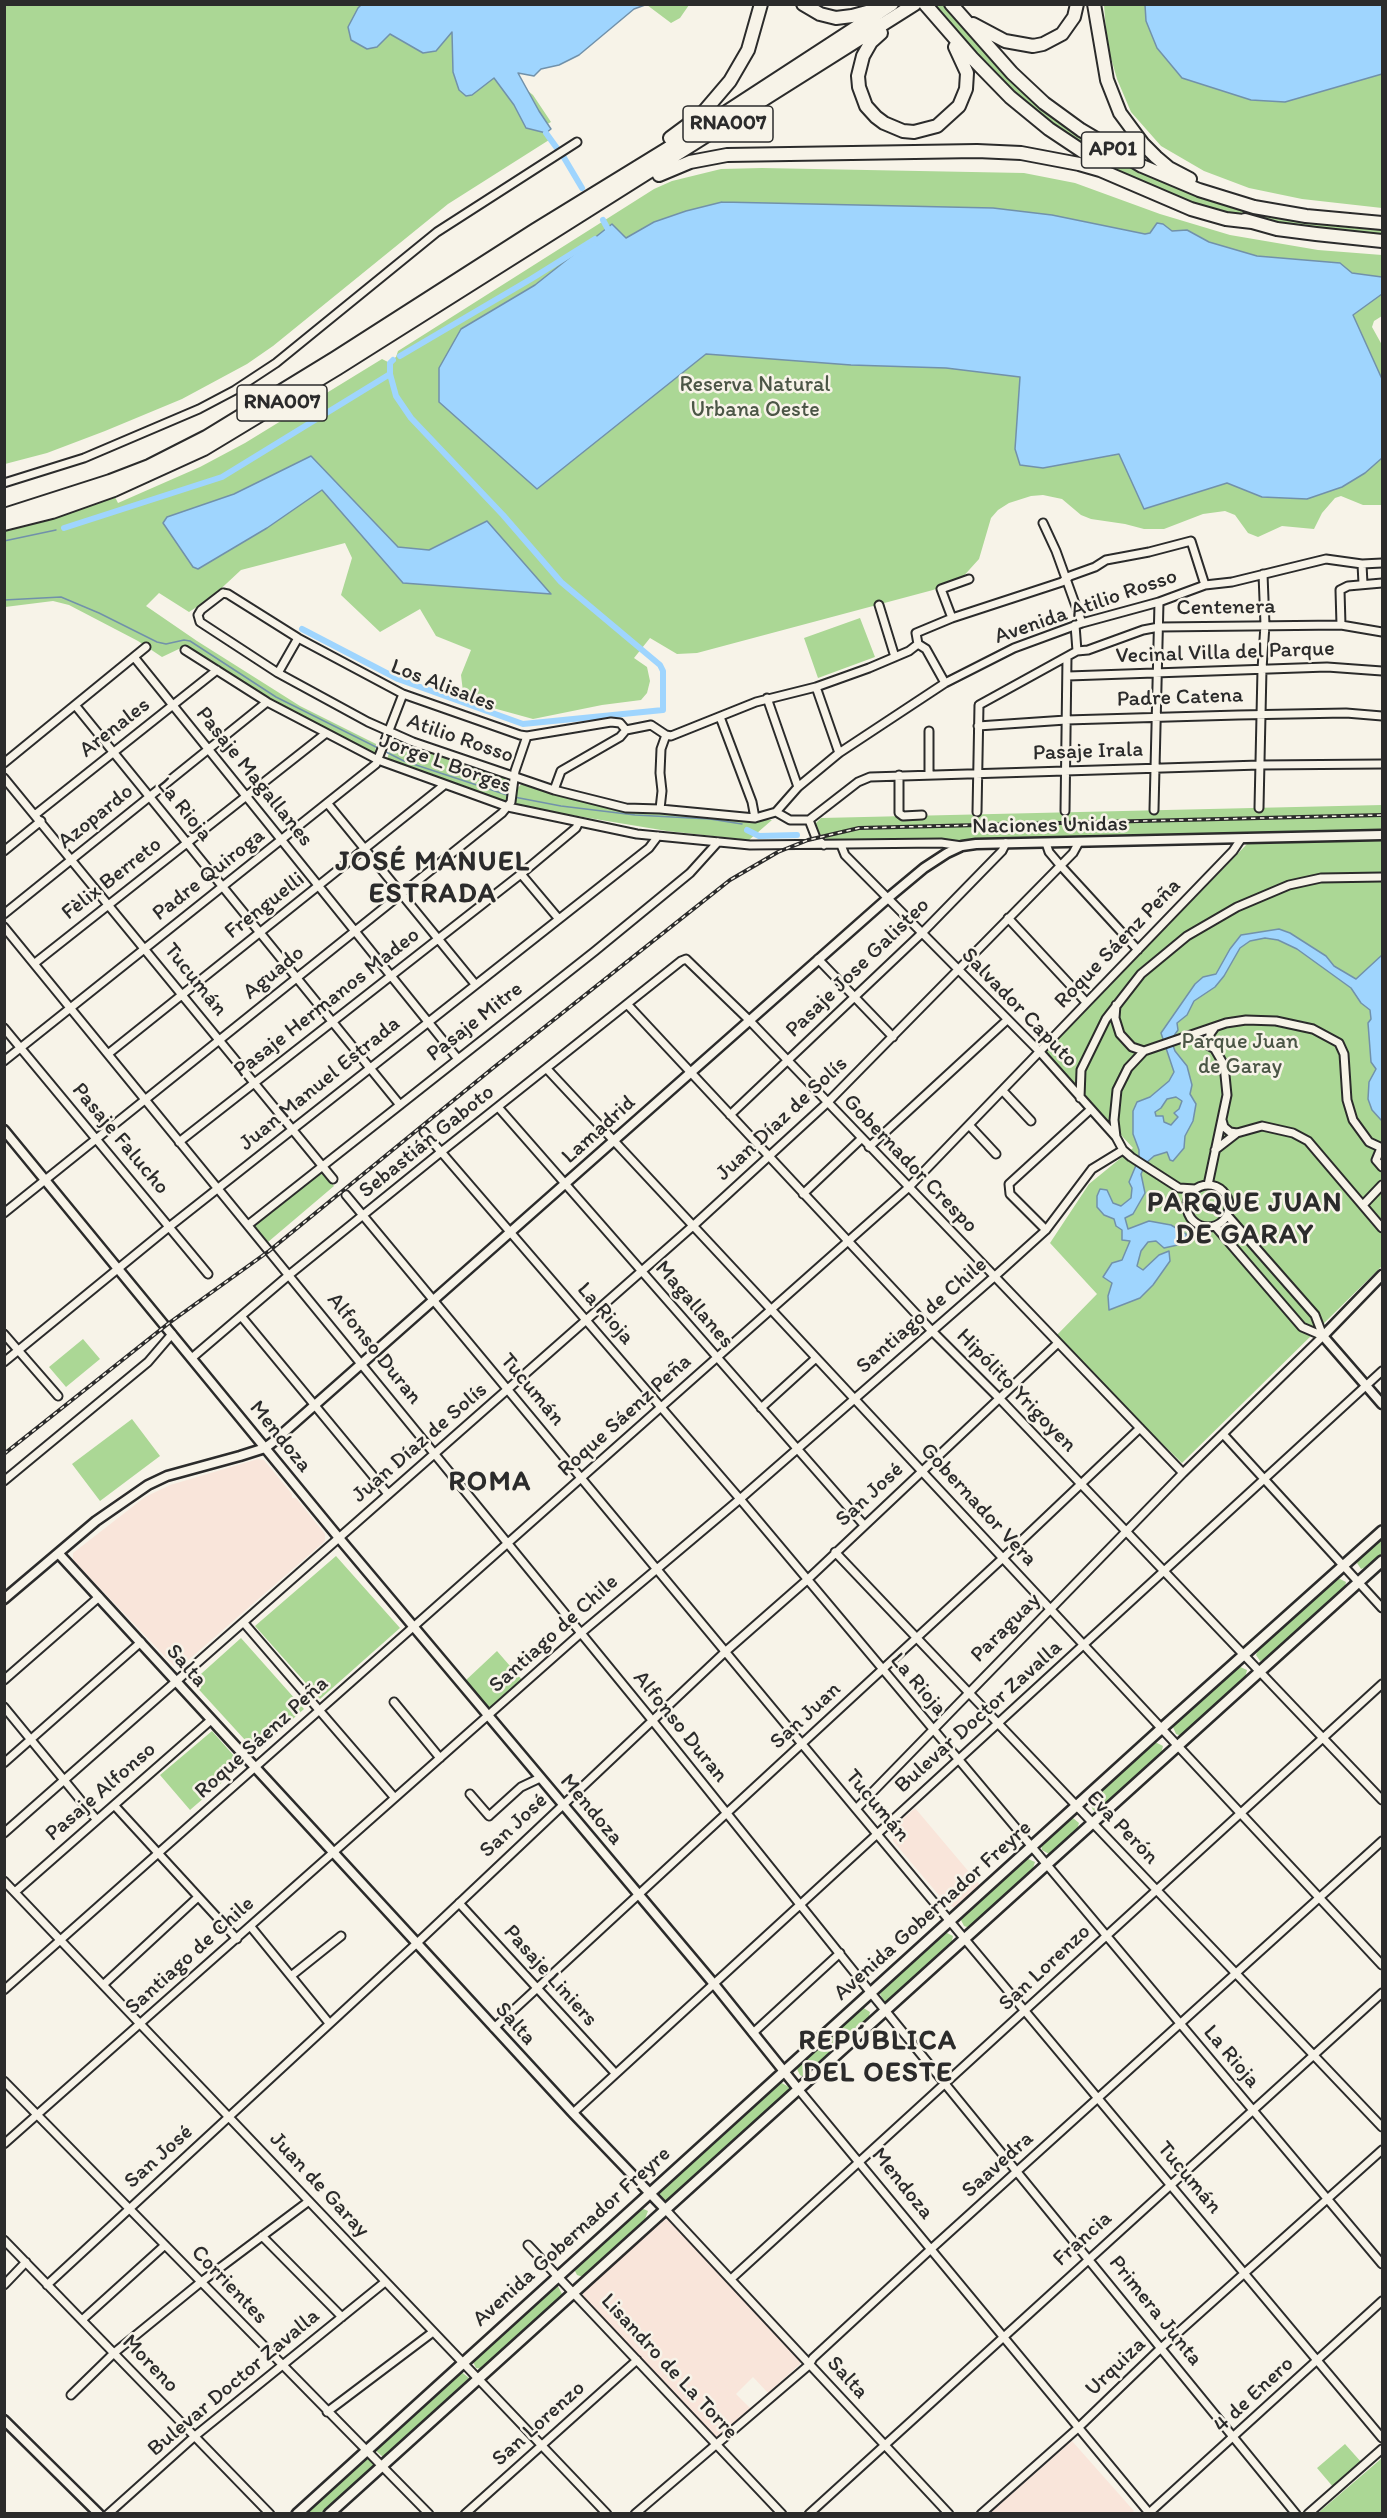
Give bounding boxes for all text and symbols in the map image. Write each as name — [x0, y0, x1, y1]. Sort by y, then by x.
road number: RNA007 — [683, 106, 773, 142]
road number: AP01 — [1082, 132, 1144, 168]
park label: Reserva Natural Urbana Oeste — [679, 372, 831, 424]
road number: RNA007 — [237, 385, 327, 421]
street label: Avenida Atilio Rosso — [991, 563, 1181, 651]
street label: Centenera — [1176, 594, 1276, 622]
street label: Vecinal Villa del Parque — [1115, 636, 1335, 670]
street label: Los Alisales — [387, 654, 499, 718]
street label: Padre Catena — [1116, 683, 1244, 713]
street label: Arenales — [74, 692, 156, 764]
street label: Pasaje Magallanes — [190, 702, 318, 852]
street label: Atilio Rosso — [403, 708, 517, 770]
street label: Jorge L Borges — [375, 728, 515, 800]
street label: Pasaje Irala — [1032, 737, 1144, 767]
street label: La Rioja — [150, 773, 218, 847]
street label: Azopardo — [53, 779, 139, 855]
street label: Naciones Unidas — [972, 811, 1128, 841]
street label: Padre Quiroga — [148, 823, 270, 927]
street label: Fèlix Berreto — [57, 832, 167, 926]
district label: JOSÉ MANUEL ESTRADA — [335, 846, 531, 912]
street label: Frenguelli — [220, 867, 310, 945]
street label: Roque Sáenz Peña — [1049, 873, 1187, 1015]
street label: Pasaje Jose Galisteo — [780, 892, 936, 1044]
street label: Pasaje Hermanos Madeo — [229, 922, 425, 1084]
street label: Tucumán — [157, 938, 233, 1022]
street label: Aguado — [238, 940, 310, 1006]
street label: Salvador Caputo — [955, 943, 1083, 1073]
street label: Pasaje Mitre — [422, 976, 528, 1068]
street label: Juan Manuel Estrada — [234, 1011, 406, 1157]
park label: Parque Juan de Garay — [1182, 1029, 1298, 1080]
street label: Juan Díaz de Solís — [711, 1051, 853, 1187]
street label: Pasaje Falucho — [66, 1078, 174, 1200]
street label: Sebastián Gaboto — [354, 1079, 500, 1205]
street label: Gobernador Crespo — [837, 1089, 983, 1239]
street label: Lamadrid — [557, 1090, 641, 1170]
district label: PARQUE JUAN DE GARAY — [1147, 1187, 1343, 1253]
street label: Santiago de Chile — [851, 1252, 993, 1380]
street label: Magallanes — [649, 1256, 739, 1354]
street label: La Rioja — [571, 1277, 639, 1351]
street label: Alfonso Duran — [321, 1288, 427, 1410]
street label: Hipólito Yrigoyen — [950, 1324, 1082, 1458]
street label: Tucumán — [494, 1348, 570, 1432]
street label: Roque Sáenz Peña — [553, 1349, 697, 1483]
street label: Juan Díaz de Solís — [347, 1377, 493, 1509]
street label: Mendoza — [243, 1396, 317, 1478]
street label: Gobernador Vera — [914, 1438, 1042, 1572]
street label: San José — [831, 1457, 909, 1533]
district label: ROMA — [448, 1466, 532, 1500]
street label: Santiago de Chile — [484, 1569, 624, 1699]
street label: Paraguay — [965, 1587, 1047, 1669]
street label: Bulevar Doctor Zavalla — [890, 1635, 1068, 1799]
street label: Salta — [160, 1639, 212, 1693]
street label: La Rioja — [884, 1648, 952, 1722]
street label: Alfonso Duran — [627, 1666, 733, 1788]
street label: Roque Sáenz Peña — [190, 1671, 334, 1805]
street label: San Juan — [765, 1677, 847, 1755]
street label: Pasaje Alfonso — [40, 1737, 162, 1847]
street label: Tucumán — [839, 1764, 915, 1848]
street label: Mendoza — [554, 1769, 628, 1851]
street label: Eva Perón — [1080, 1786, 1164, 1870]
street label: San José — [475, 1788, 553, 1864]
street label: Avenida Gobernador Freyre — [829, 1815, 1037, 2007]
street label: Santiago de Chile — [120, 1891, 260, 2021]
street label: Pasaje Liniers — [497, 1919, 603, 2033]
street label: San Lorenzo — [994, 1919, 1096, 2017]
street label: Salta — [489, 1997, 541, 2051]
street label: La Rioja — [1197, 2020, 1265, 2094]
district label: REPÚBLICA DEL OESTE — [800, 2025, 956, 2091]
street label: San José — [119, 2119, 199, 2195]
street label: Saavedra — [957, 2126, 1039, 2204]
street label: Juan de Garay — [263, 2127, 375, 2243]
street label: Tucumán — [1151, 2136, 1227, 2220]
street label: Avenida Gobernador Freyre — [468, 2141, 676, 2333]
street label: Mendoza — [865, 2143, 939, 2225]
street label: Francia — [1048, 2206, 1118, 2272]
street label: Corrientes — [185, 2240, 273, 2330]
street label: Primera Junta — [1102, 2250, 1208, 2372]
street label: Lisandro de La Torre — [595, 2289, 743, 2445]
street label: Bulevar Doctor Zavalla — [143, 2303, 325, 2463]
street label: Moreno — [116, 2329, 184, 2399]
street label: Urquiza — [1080, 2332, 1152, 2402]
street label: Salta — [821, 2351, 873, 2405]
street label: 4 de Enero — [1208, 2351, 1300, 2439]
street label: San Lorenzo — [487, 2375, 591, 2473]

